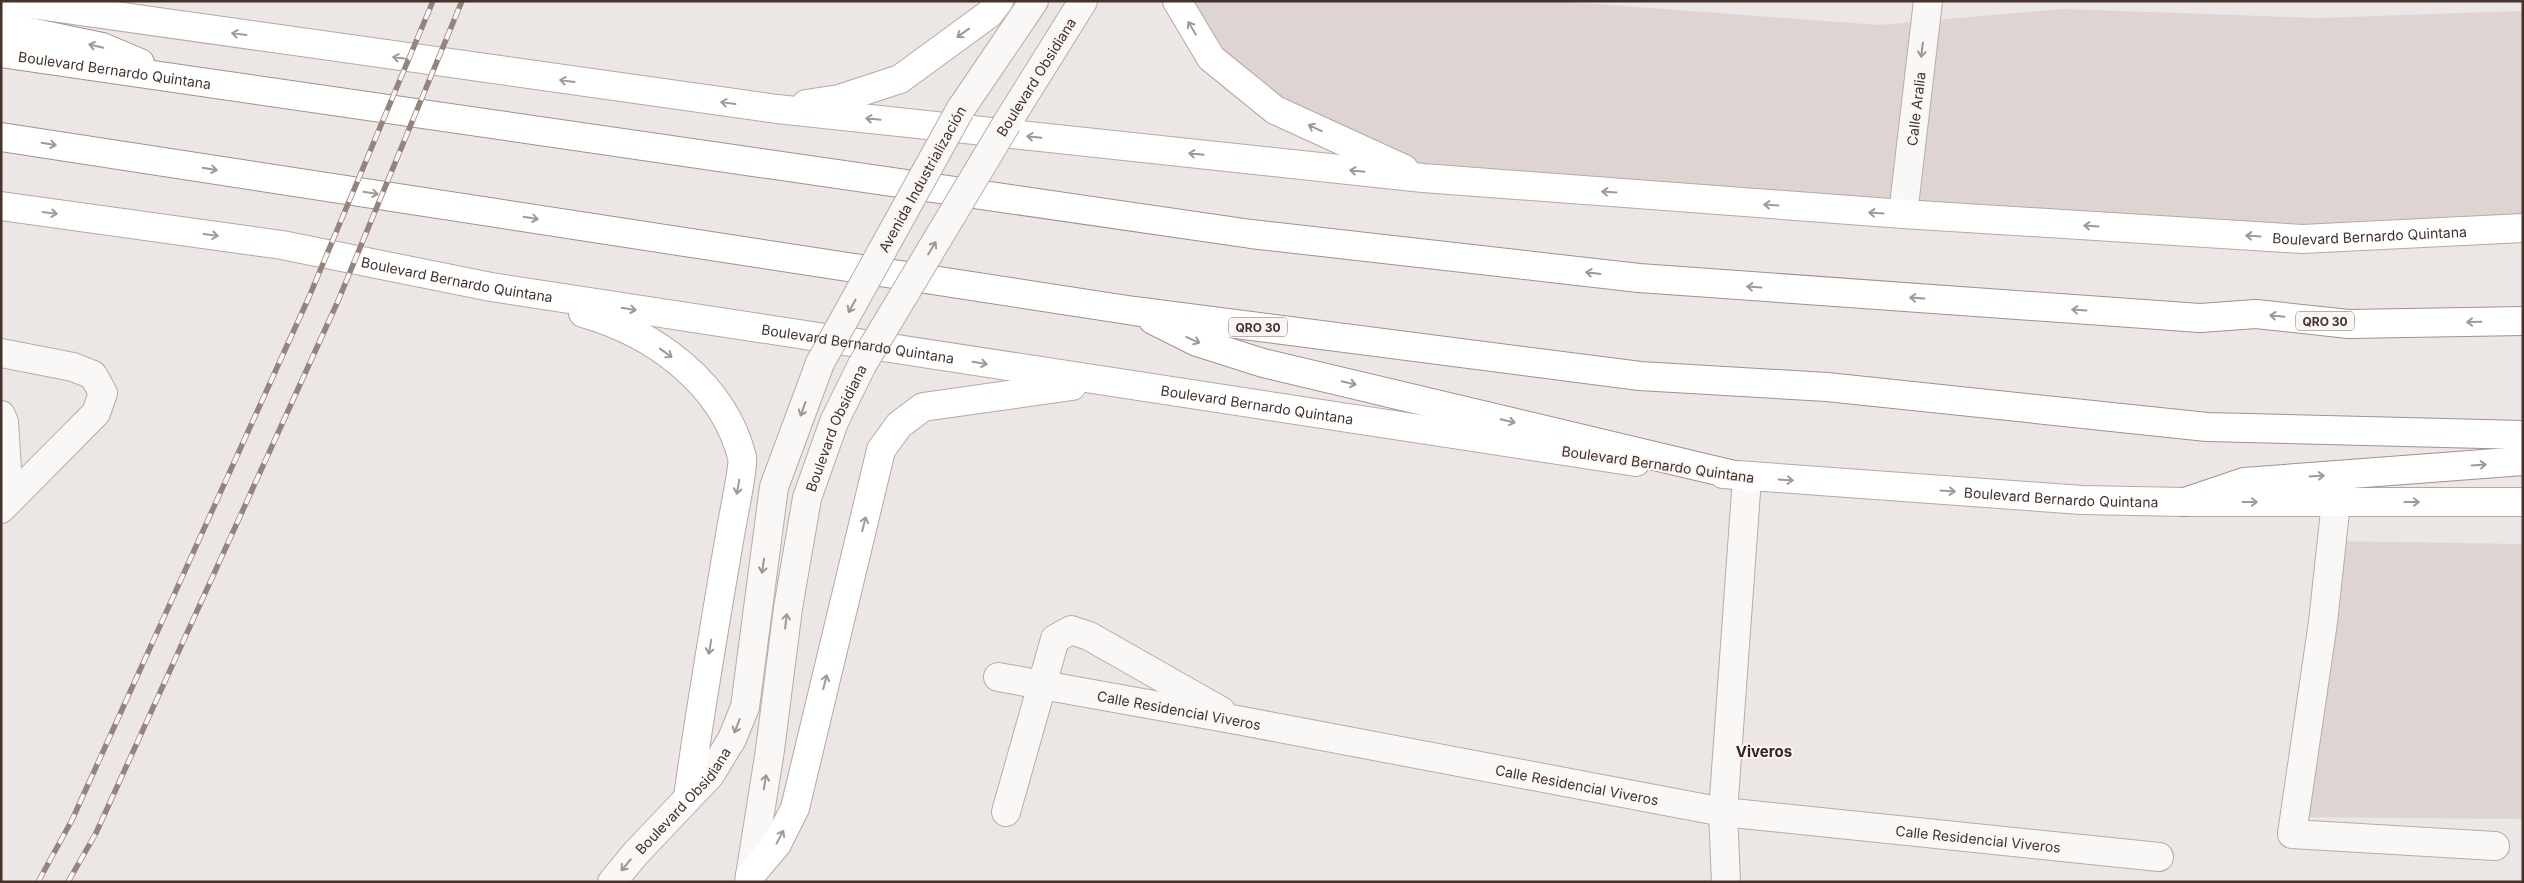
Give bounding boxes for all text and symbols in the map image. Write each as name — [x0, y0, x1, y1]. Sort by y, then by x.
street label: Boulevard Obsidiana — [993, 15, 1079, 139]
one-way arrow — [1187, 21, 1197, 35]
one-way arrow — [956, 28, 970, 38]
one-way arrow — [231, 29, 247, 39]
one-way arrow — [89, 41, 105, 50]
one-way arrow — [1917, 41, 1927, 57]
street label: Boulevard Bernardo Quintana — [17, 47, 212, 92]
one-way arrow — [392, 52, 408, 62]
street label: Calle Aralia — [1903, 71, 1928, 147]
one-way arrow — [560, 76, 576, 86]
one-way arrow — [721, 97, 737, 107]
street label: Avenida Industrialización — [875, 103, 969, 255]
one-way arrow — [865, 114, 881, 124]
one-way arrow — [1308, 123, 1323, 132]
one-way arrow — [1026, 132, 1042, 141]
one-way arrow — [41, 140, 57, 150]
one-way arrow — [1188, 149, 1204, 159]
one-way arrow — [202, 164, 218, 174]
one-way arrow — [1350, 166, 1366, 176]
one-way arrow — [1601, 187, 1617, 197]
one-way arrow — [362, 189, 378, 199]
one-way arrow — [1763, 200, 1779, 209]
one-way arrow — [41, 208, 57, 218]
one-way arrow — [1868, 208, 1884, 217]
one-way arrow — [523, 213, 539, 223]
one-way arrow — [2083, 222, 2099, 231]
street label: Boulevard Bernardo Quintana — [2272, 222, 2467, 248]
one-way arrow — [202, 231, 218, 241]
one-way arrow — [2245, 232, 2261, 241]
one-way arrow — [927, 241, 937, 255]
street label: Boulevard Bernardo Quintana — [360, 253, 554, 305]
one-way arrow — [1585, 268, 1601, 278]
one-way arrow — [1747, 282, 1763, 291]
one-way arrow — [1909, 293, 1925, 303]
one-way arrow — [846, 298, 856, 312]
one-way arrow — [621, 304, 637, 314]
one-way arrow — [2071, 305, 2087, 314]
one-way arrow — [2269, 311, 2285, 321]
road number: QRO 30 — [2296, 312, 2354, 331]
one-way arrow — [2466, 317, 2482, 327]
road number: QRO 30 — [1229, 318, 1287, 337]
street label: Boulevard Bernardo Quintana — [760, 320, 955, 366]
one-way arrow — [1185, 335, 1200, 345]
one-way arrow — [659, 348, 673, 358]
one-way arrow — [971, 358, 987, 368]
street label: Boulevard Obsidiana — [801, 362, 869, 494]
one-way arrow — [1341, 379, 1357, 388]
street label: Boulevard Bernardo Quintana — [1160, 381, 1355, 427]
one-way arrow — [798, 401, 807, 416]
one-way arrow — [1499, 417, 1515, 426]
street label: Boulevard Bernardo Quintana — [1561, 442, 1755, 486]
one-way arrow — [2471, 460, 2487, 469]
one-way arrow — [2309, 472, 2325, 481]
one-way arrow — [1777, 476, 1793, 485]
one-way arrow — [732, 479, 742, 495]
street label: Boulevard Bernardo Quintana — [1963, 483, 2159, 510]
one-way arrow — [1939, 486, 1955, 495]
one-way arrow — [2242, 497, 2258, 507]
one-way arrow — [2404, 497, 2420, 507]
one-way arrow — [860, 517, 869, 533]
one-way arrow — [758, 557, 768, 573]
one-way arrow — [781, 613, 791, 629]
one-way arrow — [705, 639, 715, 655]
one-way arrow — [821, 675, 831, 691]
street label: Calle Residencial Viveros — [1096, 687, 1262, 733]
one-way arrow — [732, 717, 741, 733]
district label: Viveros — [1736, 742, 1792, 761]
street label: Boulevard Obsidiana — [631, 744, 733, 857]
street label: Calle Residencial Viveros — [1494, 761, 1660, 808]
one-way arrow — [760, 774, 770, 790]
street label: Calle Residencial Viveros — [1895, 821, 2062, 855]
one-way arrow — [775, 830, 785, 845]
one-way arrow — [620, 858, 631, 871]

